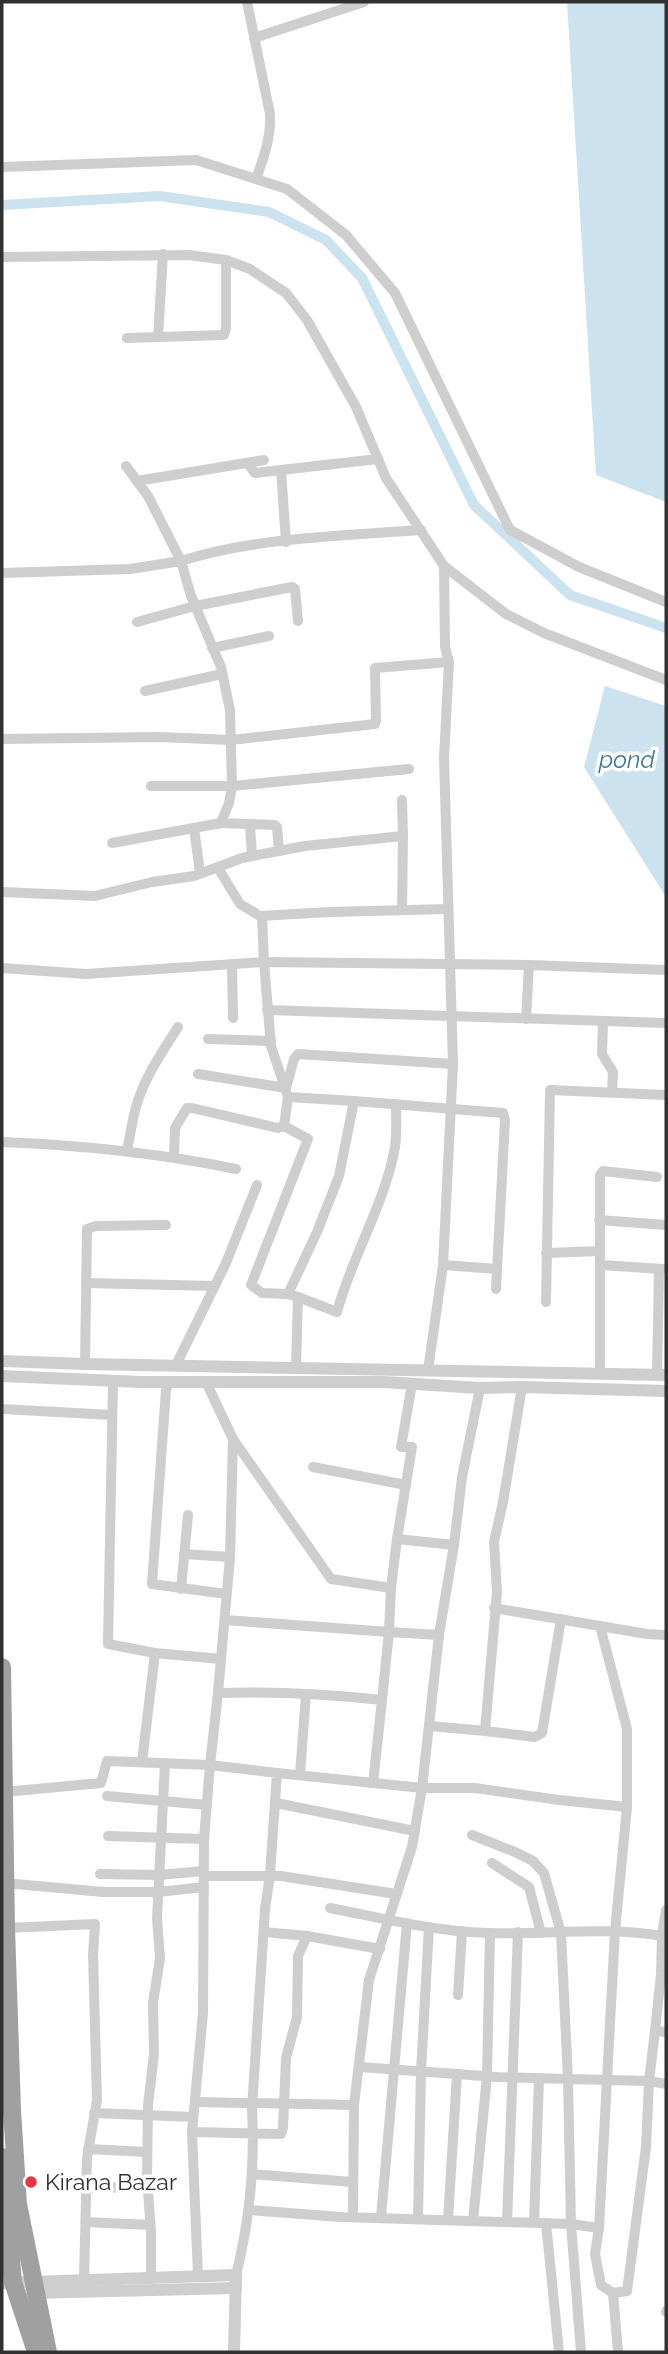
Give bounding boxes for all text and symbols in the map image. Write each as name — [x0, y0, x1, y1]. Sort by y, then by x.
water label: pond — [598, 745, 656, 774]
place label: Kirana Bazar — [45, 2168, 177, 2195]
marker: Kirana Bazar — [23, 2174, 39, 2190]

